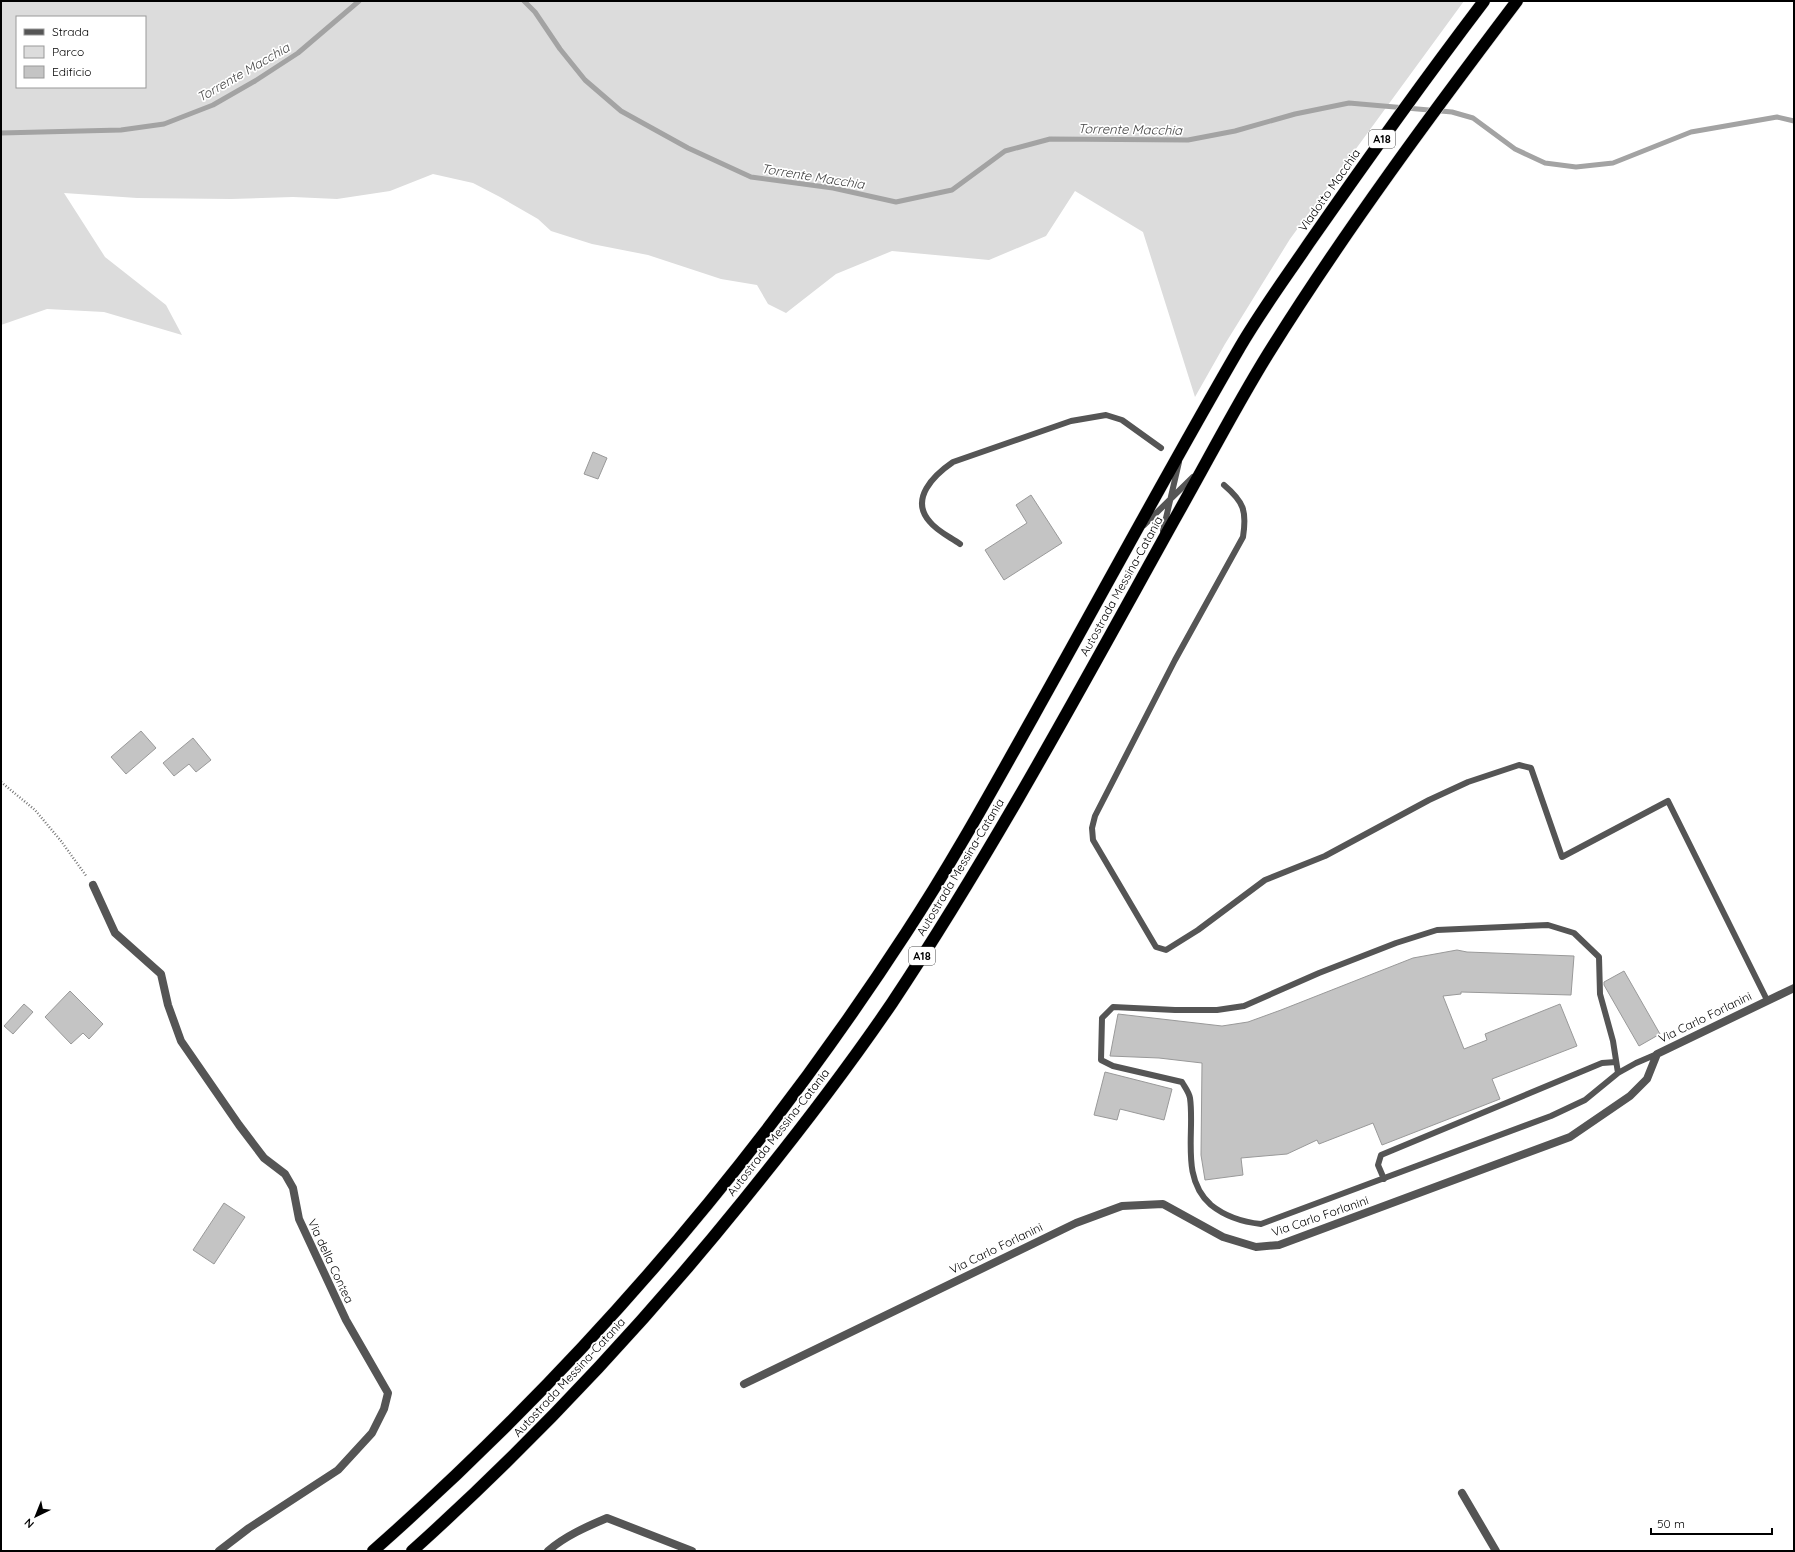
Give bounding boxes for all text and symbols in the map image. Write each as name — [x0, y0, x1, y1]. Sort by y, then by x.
legend — [16, 16, 146, 88]
text: Strada — [52, 24, 89, 39]
water label: Torrente Macchia — [194, 38, 293, 105]
text: Parco — [52, 44, 84, 59]
text: Edificio — [52, 64, 92, 79]
water label: Torrente Macchia — [1078, 120, 1183, 138]
road number: A18 — [1369, 130, 1395, 148]
street label: Viadotto Macchia — [1295, 146, 1363, 234]
water label: Torrente Macchia — [760, 160, 867, 192]
street label: Autostrada Messina-Catania — [1076, 513, 1166, 659]
street label: Autostrada Messina-Catania — [913, 796, 1007, 938]
road number: A18 — [909, 947, 935, 965]
street label: Via Carlo Forlanini — [1656, 988, 1754, 1046]
street label: Autostrada Messina-Catania — [724, 1065, 832, 1199]
street label: Via Carlo Forlanini — [1270, 1192, 1370, 1240]
street label: Via della Contea — [305, 1216, 357, 1306]
street label: Via Carlo Forlanini — [947, 1219, 1045, 1277]
street label: Autostrada Messina-Catania — [510, 1314, 628, 1440]
north arrow — [16, 1496, 56, 1536]
scale bar — [1651, 1510, 1772, 1536]
text: N — [21, 1515, 37, 1531]
text: 50 m — [1657, 1516, 1685, 1531]

